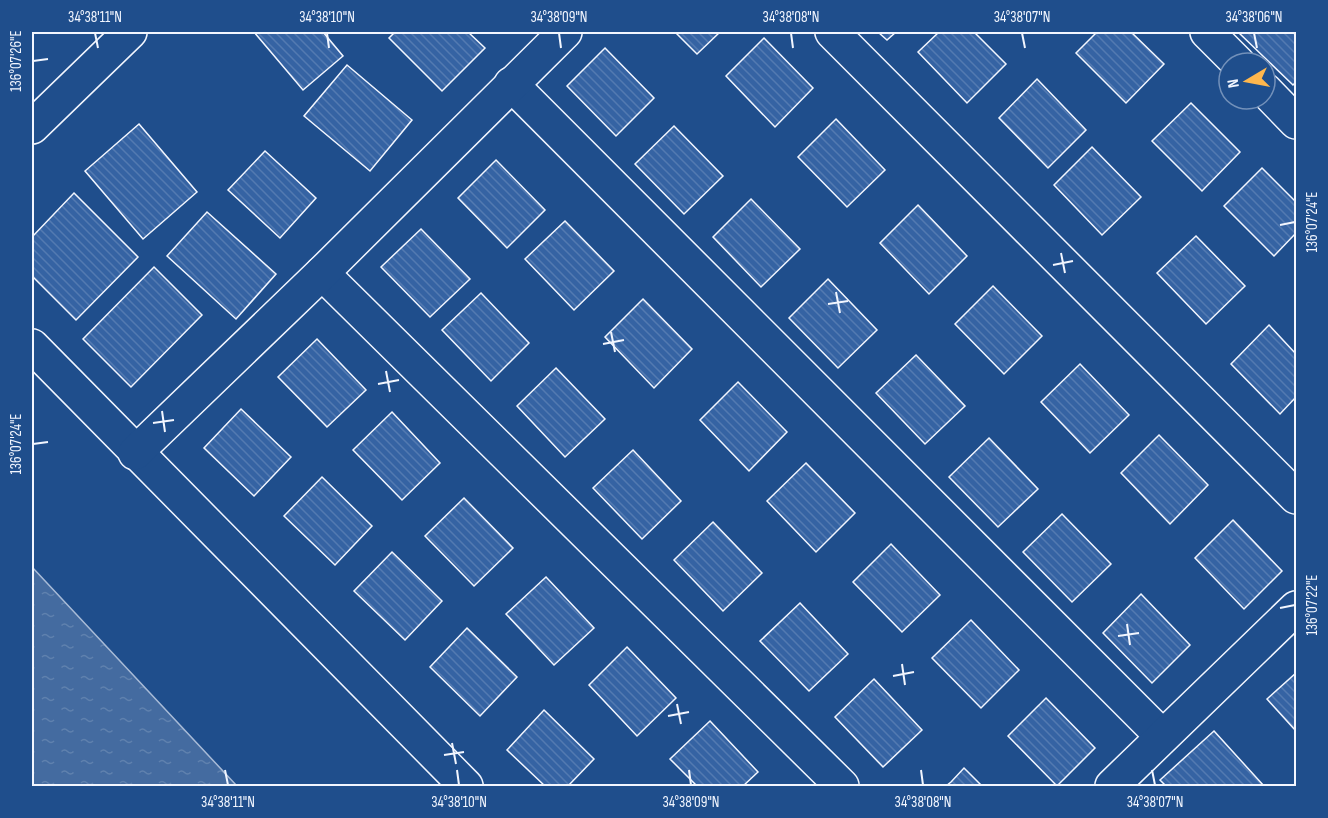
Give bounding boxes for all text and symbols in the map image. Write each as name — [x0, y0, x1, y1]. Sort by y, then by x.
text: 34°38'11"N — [68, 8, 122, 27]
text: 34°38'10"N — [299, 8, 355, 27]
text: 34°38'09"N — [531, 8, 587, 27]
text: 34°38'08"N — [763, 8, 819, 27]
text: 34°38'07"N — [994, 8, 1050, 27]
text: 34°38'06"N — [1226, 8, 1282, 27]
text: 136°07'26"E — [7, 30, 26, 92]
north arrow — [1217, 51, 1277, 111]
text: N — [1224, 77, 1244, 89]
text: 136°07'24"E — [1303, 192, 1322, 252]
text: 136°07'24"E — [7, 414, 26, 474]
text: 136°07'22"E — [1303, 575, 1322, 635]
text: 34°38'11"N — [201, 793, 255, 812]
text: 34°38'10"N — [431, 793, 487, 812]
text: 34°38'09"N — [663, 793, 719, 812]
text: 34°38'08"N — [895, 793, 951, 812]
text: 34°38'07"N — [1127, 793, 1183, 812]

